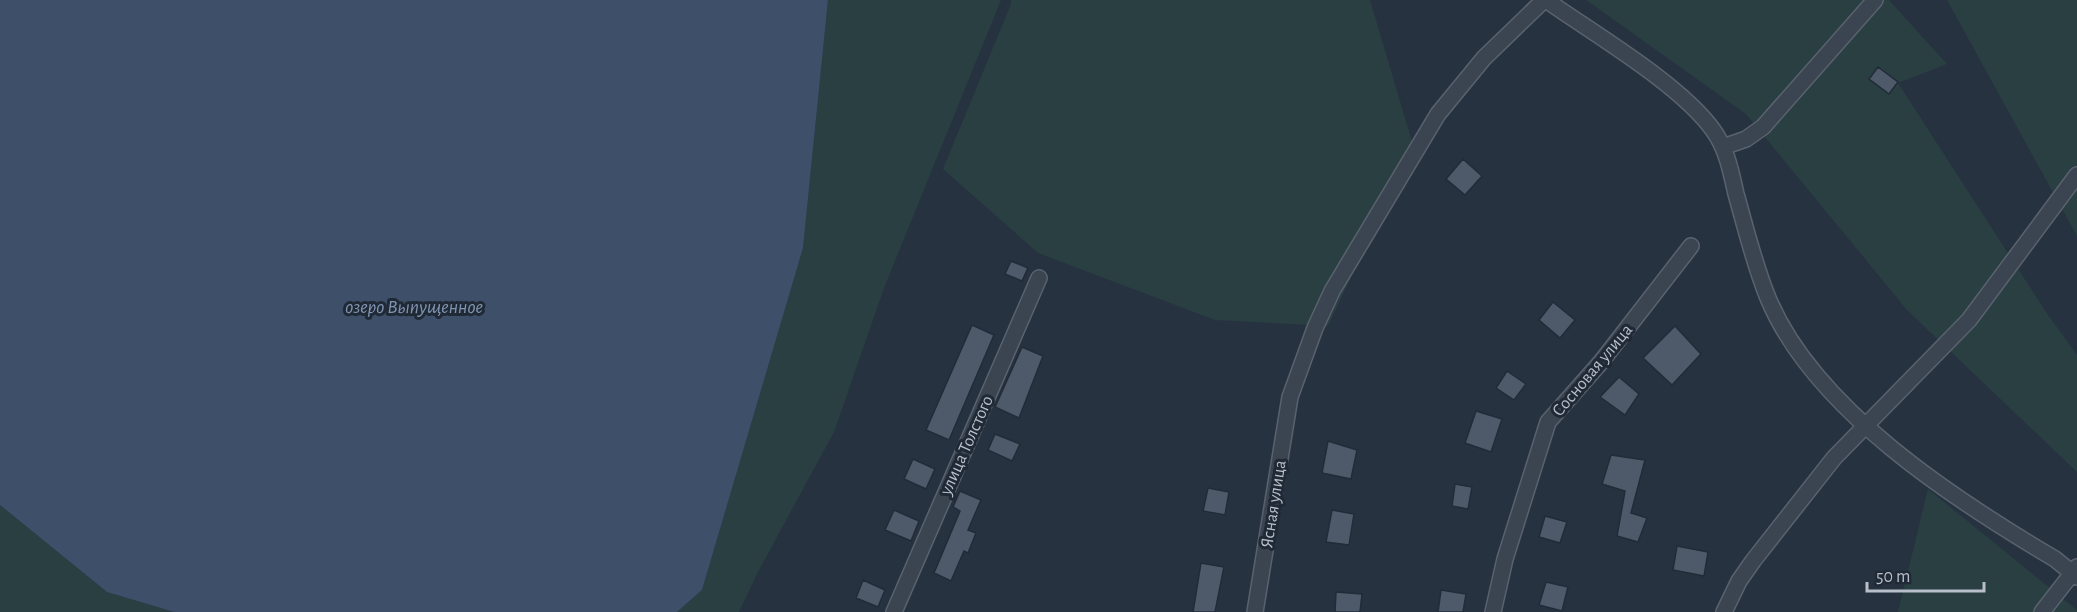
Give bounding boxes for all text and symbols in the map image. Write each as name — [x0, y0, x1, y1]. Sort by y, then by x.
water label: озеро Выпущенное — [345, 297, 483, 317]
street label: Сосновая улица — [1549, 321, 1636, 420]
street label: улица Толстого — [937, 393, 997, 499]
street label: Ясная улица — [1258, 459, 1290, 549]
scale bar — [1867, 555, 1984, 593]
text: 50 m — [1876, 568, 1910, 586]

